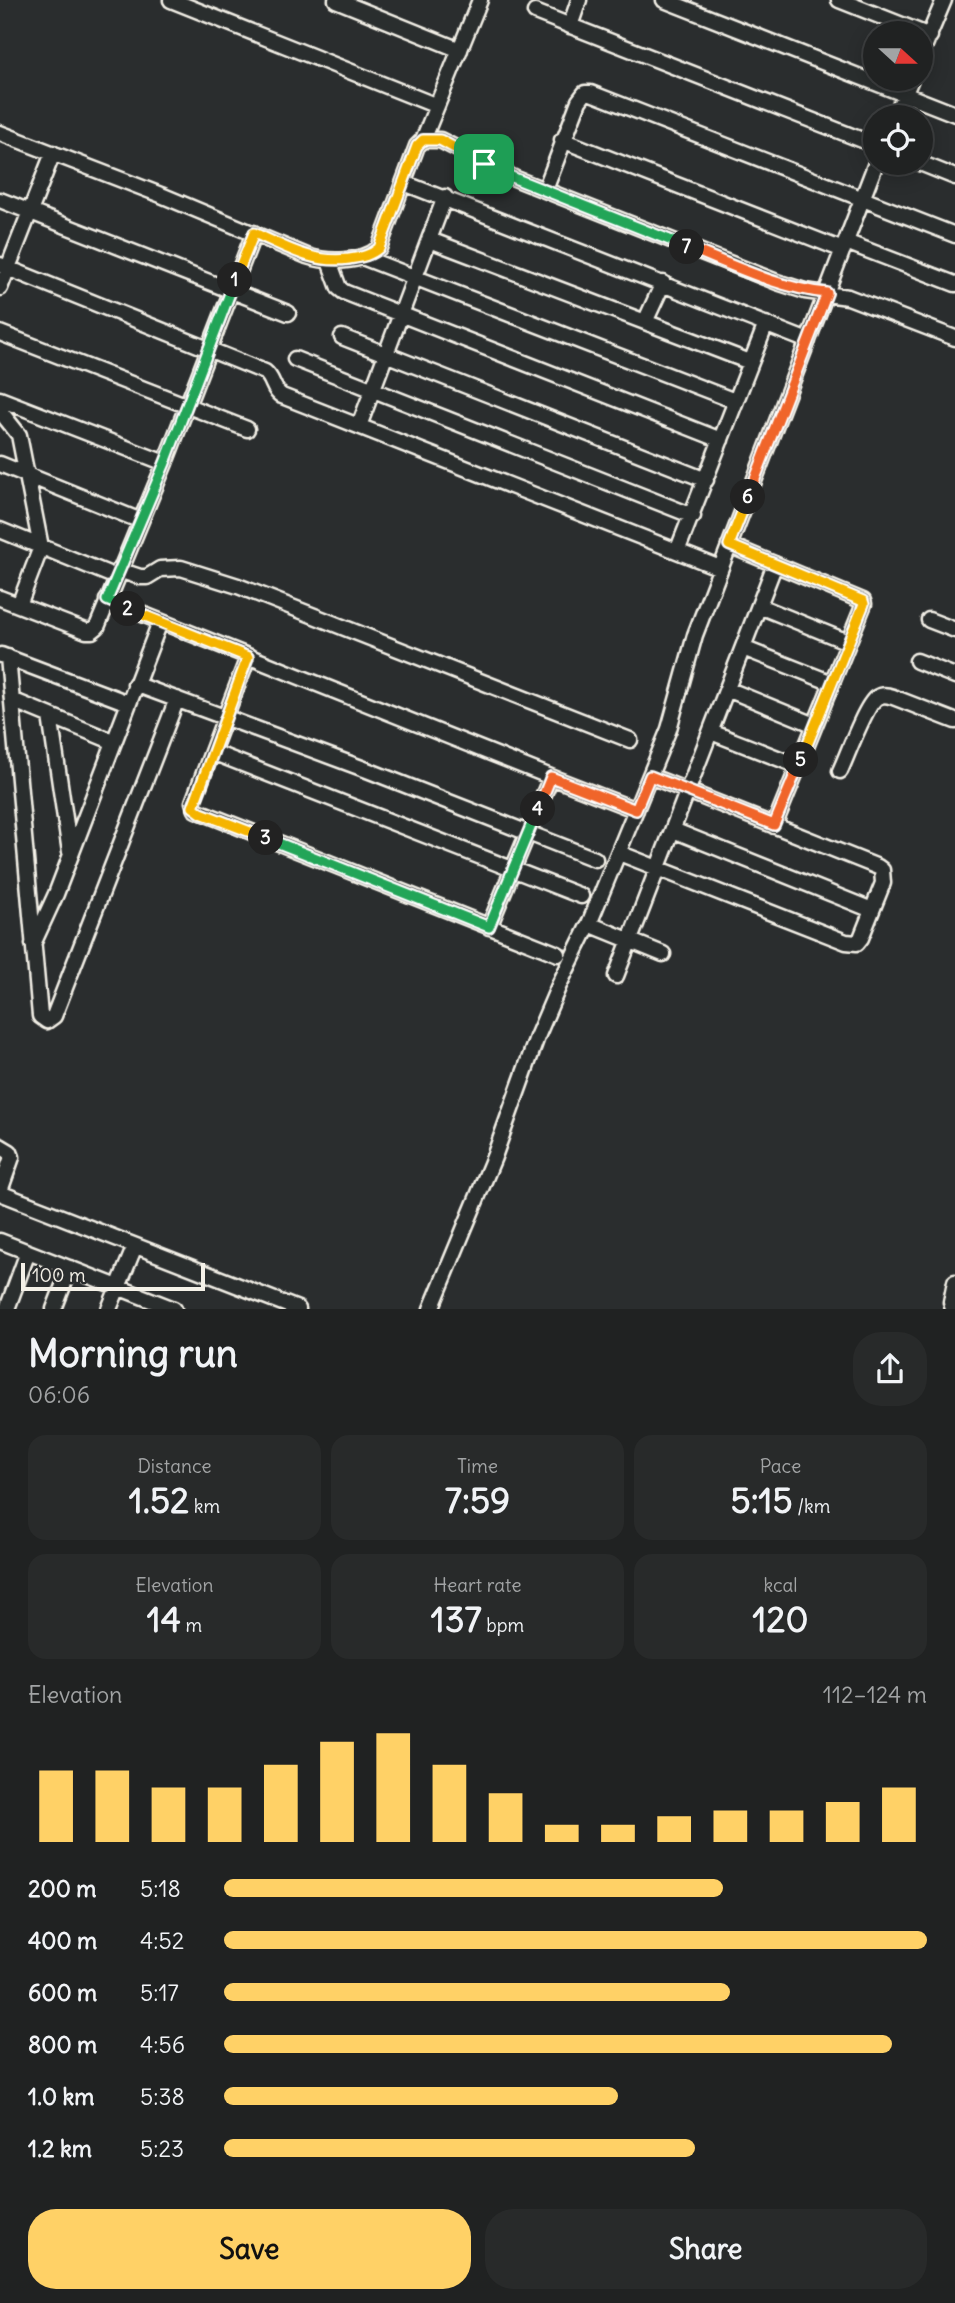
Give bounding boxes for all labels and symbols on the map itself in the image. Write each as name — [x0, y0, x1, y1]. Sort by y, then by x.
north arrow — [863, 21, 933, 91]
pin — [454, 134, 514, 194]
pin: 7 — [670, 230, 704, 264]
pin: 1 — [218, 262, 252, 298]
pin: 6 — [730, 480, 766, 514]
pin: 2 — [110, 592, 146, 626]
pin: 5 — [784, 742, 818, 778]
pin: 4 — [520, 792, 556, 826]
pin: 3 — [248, 820, 284, 856]
scale bar — [21, 1260, 205, 1292]

